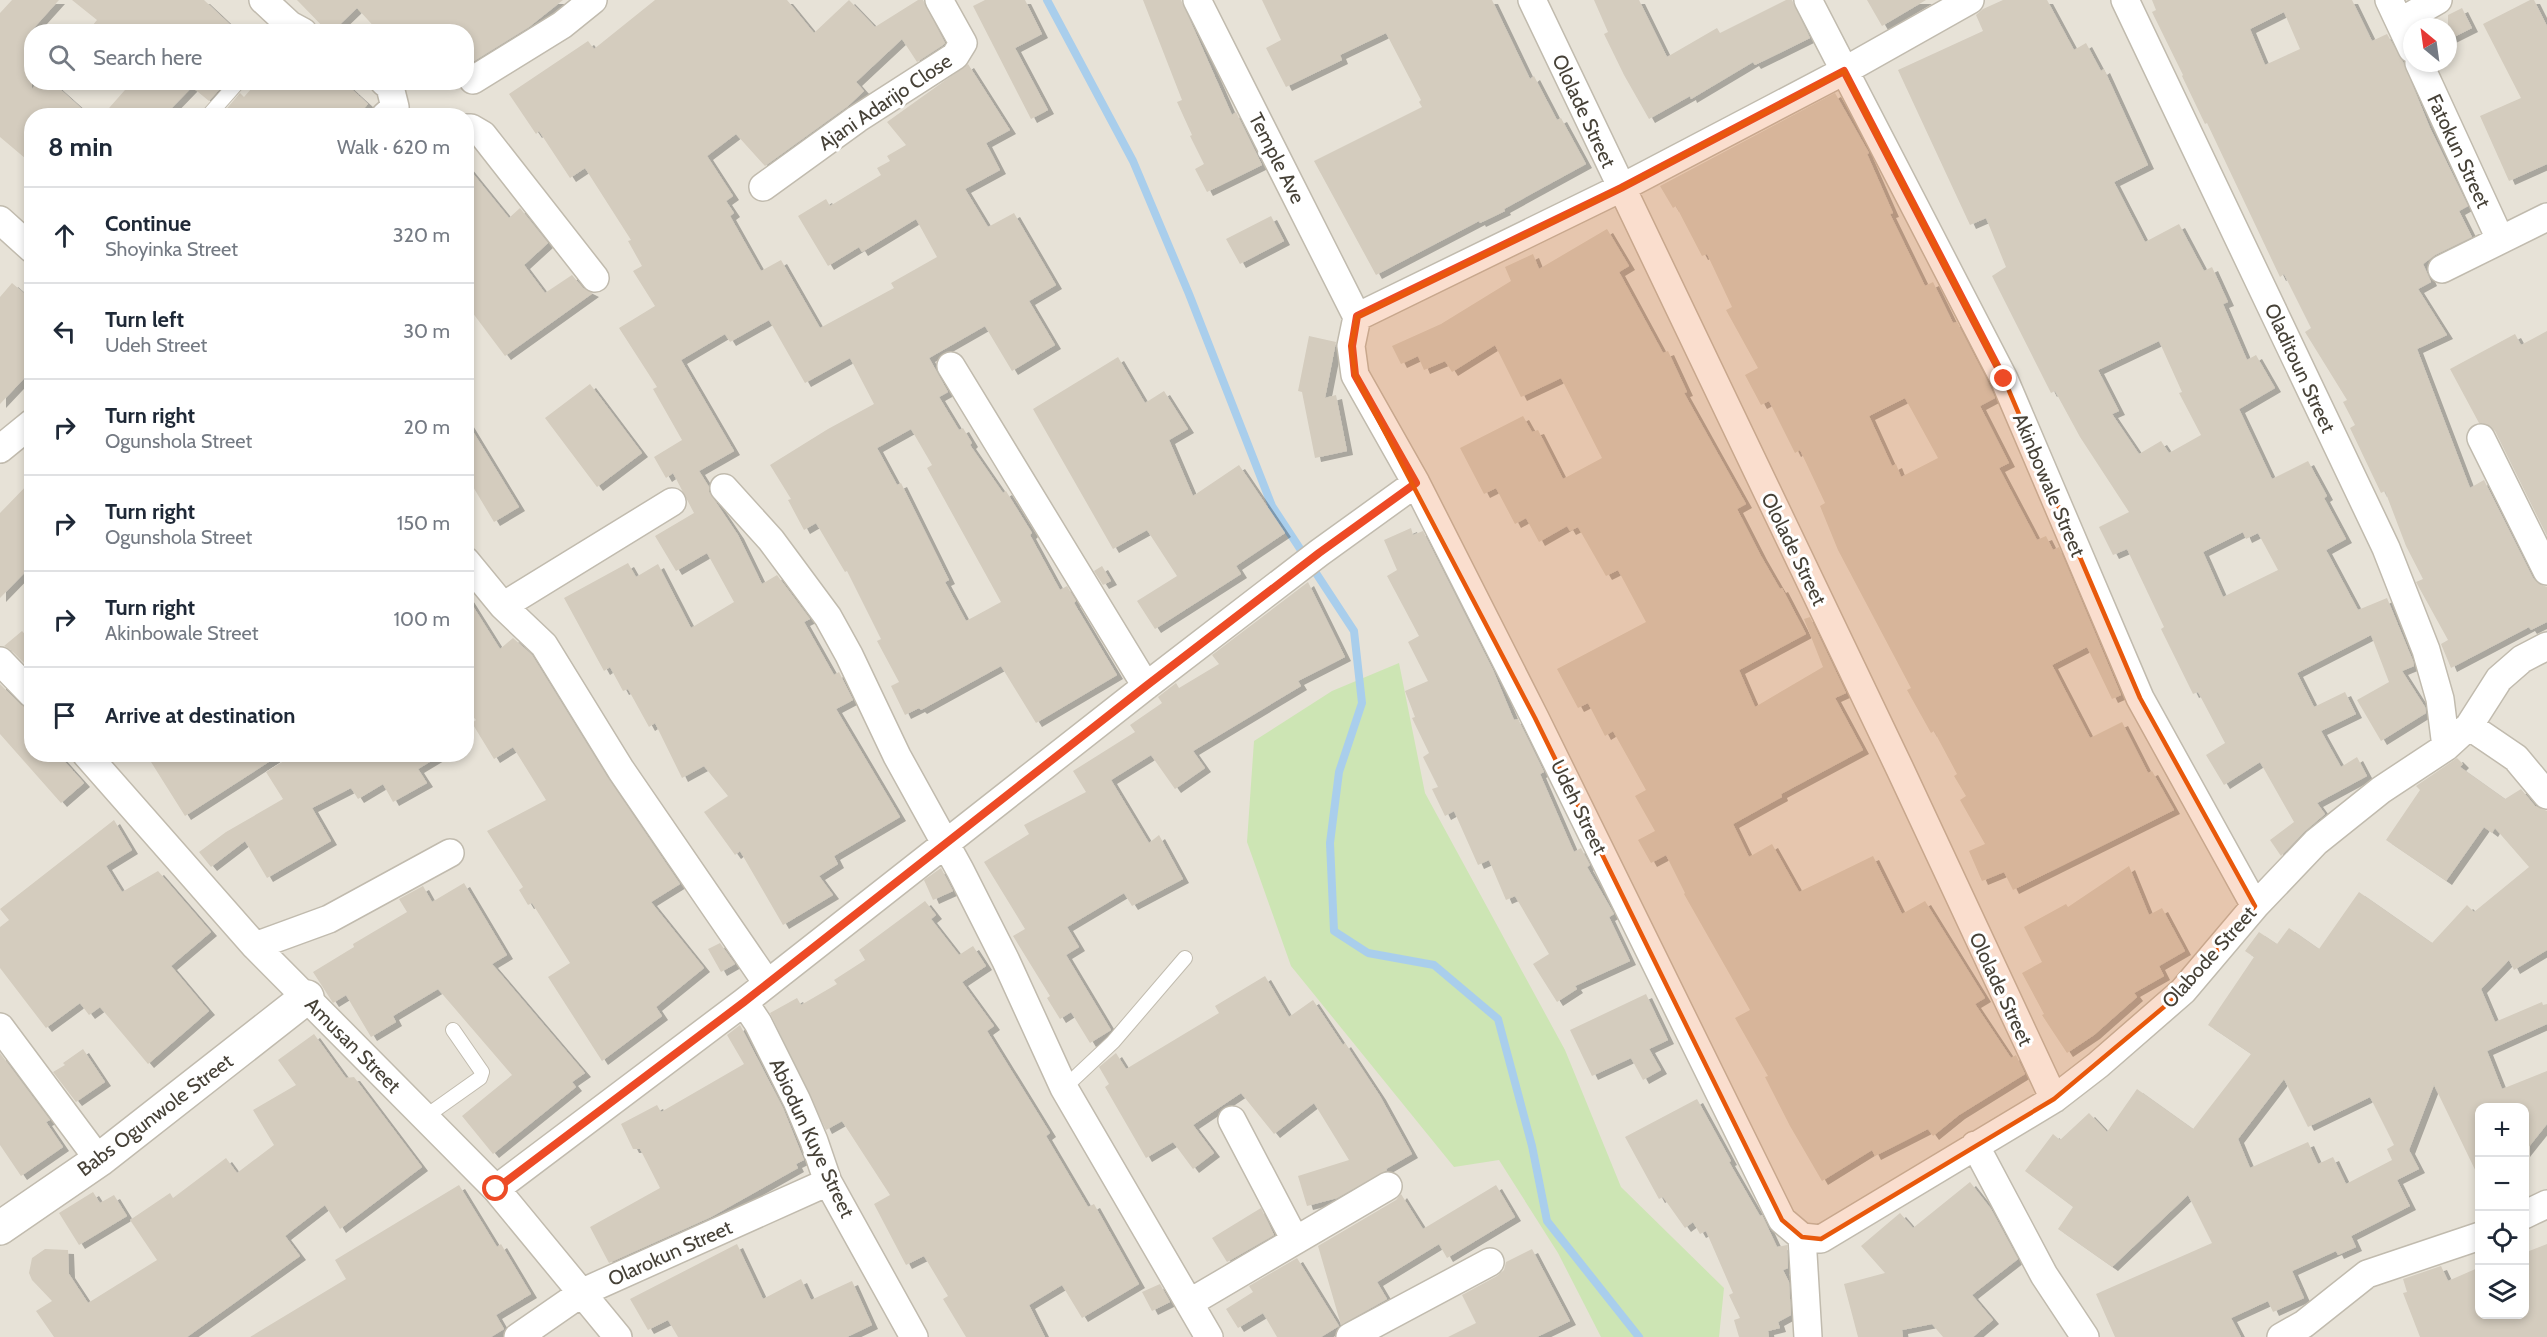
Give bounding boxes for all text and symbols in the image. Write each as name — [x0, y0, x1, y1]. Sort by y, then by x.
north arrow — [2403, 18, 2457, 72]
search box — [24, 24, 474, 90]
icon: search — [45, 41, 78, 74]
text: Search here — [93, 44, 202, 71]
street label: Ajani Adarijo Close — [814, 49, 956, 155]
street label: Ololade Street — [1547, 50, 1621, 172]
street label: Fatokun Street — [2422, 90, 2496, 212]
street label: Temple Ave — [1244, 108, 1310, 208]
text: 8 min — [48, 131, 113, 163]
text: Walk · 620 m — [337, 135, 450, 159]
text: Continue — [105, 210, 191, 237]
icon: ahead — [48, 219, 81, 252]
text: 320 m — [393, 223, 450, 247]
text: Shoyinka Street — [105, 237, 238, 261]
street label: Oladitoun Street — [2260, 299, 2341, 437]
text: Turn left — [105, 306, 184, 333]
icon: left — [48, 315, 81, 348]
text: 30 m — [403, 319, 450, 343]
text: Udeh Street — [105, 333, 207, 357]
route end — [1990, 365, 2016, 391]
text: Turn right — [105, 402, 195, 429]
street label: Akinbowale Street — [2008, 410, 2090, 561]
icon: right — [48, 411, 81, 444]
text: 20 m — [404, 415, 450, 439]
text: Ogunshola Street — [105, 429, 252, 453]
street label: Ololade Street — [1756, 489, 1832, 610]
text: Turn right — [105, 498, 195, 525]
icon: right — [48, 507, 81, 540]
text: 150 m — [397, 511, 450, 535]
text: Ogunshola Street — [105, 525, 252, 549]
text: Turn right — [105, 594, 195, 621]
icon: right — [48, 603, 81, 636]
text: 100 m — [394, 607, 450, 631]
text: Akinbowale Street — [105, 621, 258, 645]
icon: arrive — [48, 699, 81, 732]
text: Arrive at destination — [105, 702, 295, 729]
street label: Udeh Street — [1546, 756, 1612, 858]
street label: Olabode Street — [2157, 901, 2261, 1013]
street label: Ololade Street — [1964, 928, 2038, 1050]
street label: Amusan Street — [300, 992, 406, 1098]
street label: Babs Ogunwole Street — [73, 1049, 238, 1181]
street label: Abiodun Kuye Street — [765, 1054, 860, 1222]
map controls — [2475, 1103, 2529, 1319]
button: + — [2475, 1103, 2529, 1157]
button: − — [2475, 1157, 2529, 1211]
route start — [482, 1175, 508, 1201]
button: locate — [2475, 1211, 2529, 1265]
street label: Olarokun Street — [604, 1215, 736, 1291]
button: layers — [2475, 1265, 2529, 1319]

